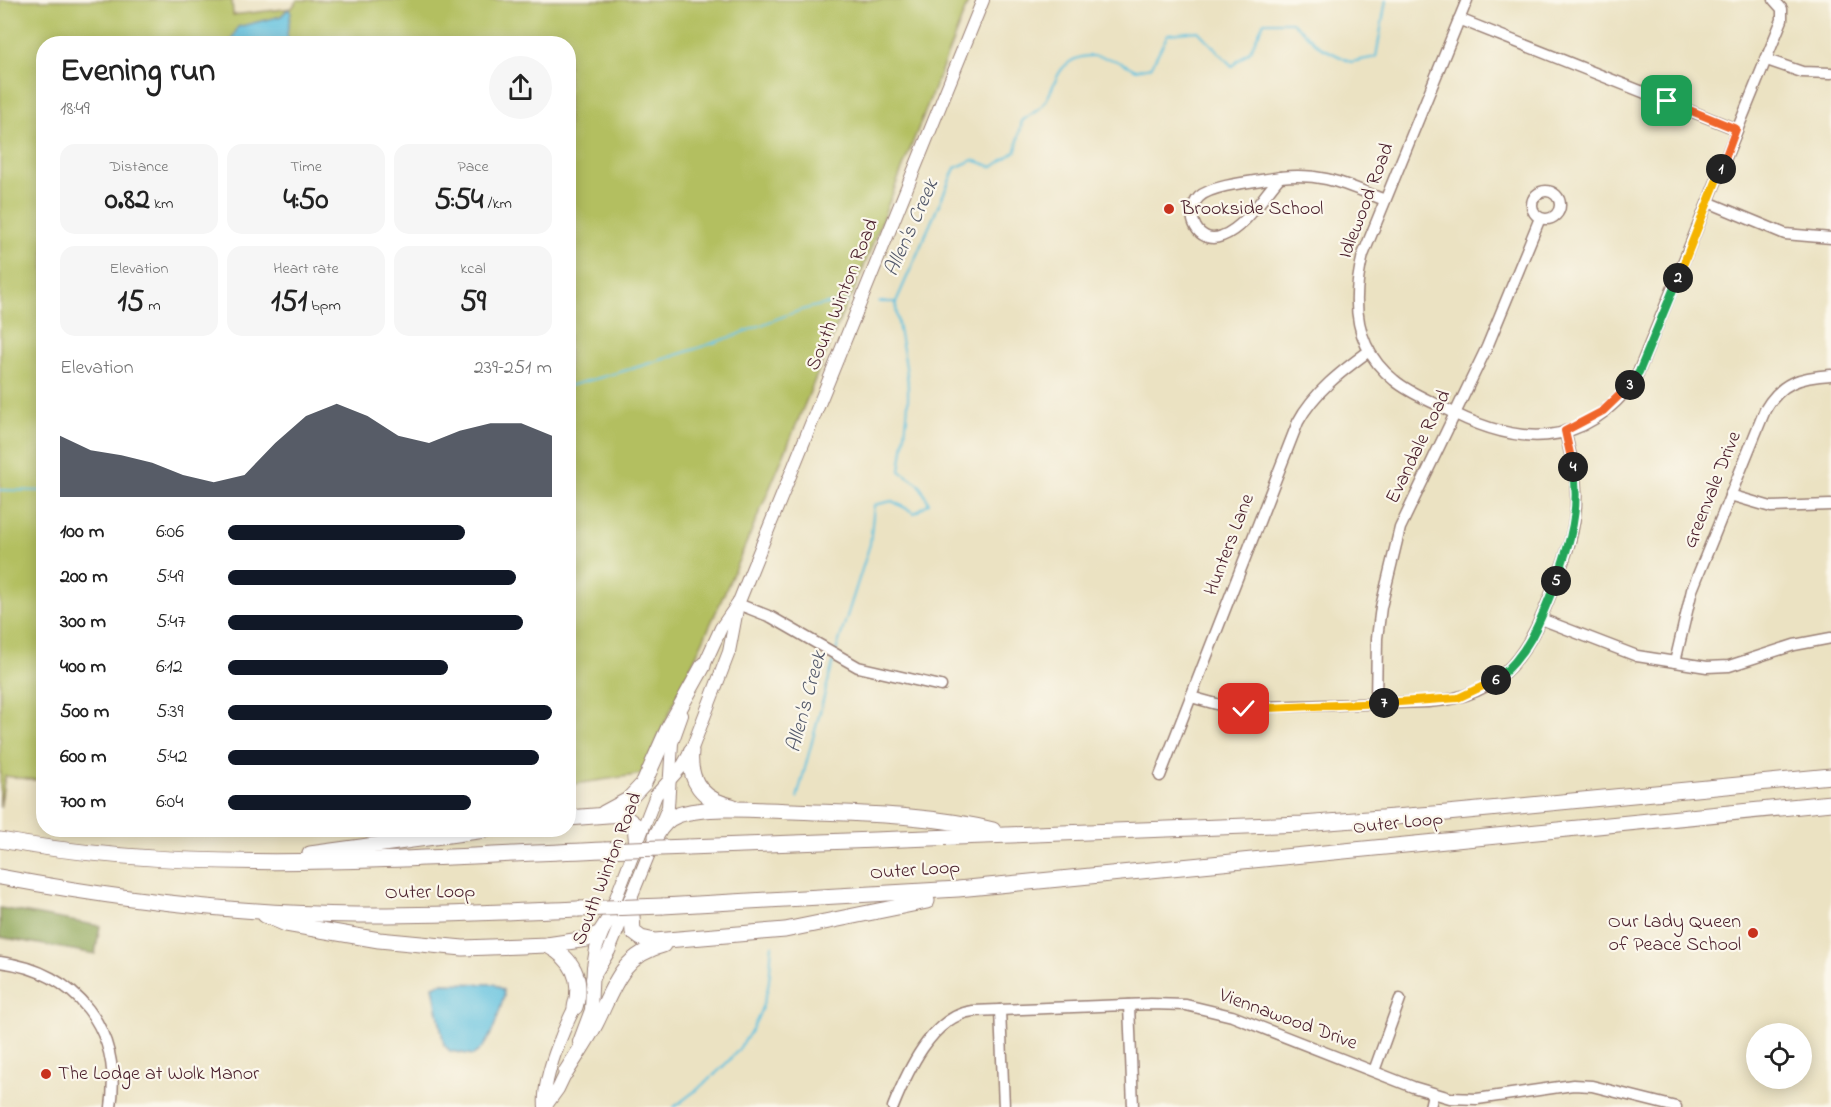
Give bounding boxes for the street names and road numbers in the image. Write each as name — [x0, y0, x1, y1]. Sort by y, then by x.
street label: Idlewood Road — [1332, 139, 1402, 263]
street label: South Winton Road — [799, 215, 887, 375]
street label: Evandale Road — [1379, 385, 1459, 509]
street label: Greenvale Drive — [1676, 427, 1750, 553]
street label: Hunters Lane — [1197, 490, 1263, 600]
street label: South Winton Road — [566, 789, 650, 949]
street label: Outer Loop — [1351, 805, 1445, 843]
street label: Outer Loop — [869, 853, 961, 889]
street label: Outer Loop — [385, 878, 476, 908]
street label: Viennawood Drive — [1214, 981, 1361, 1058]

